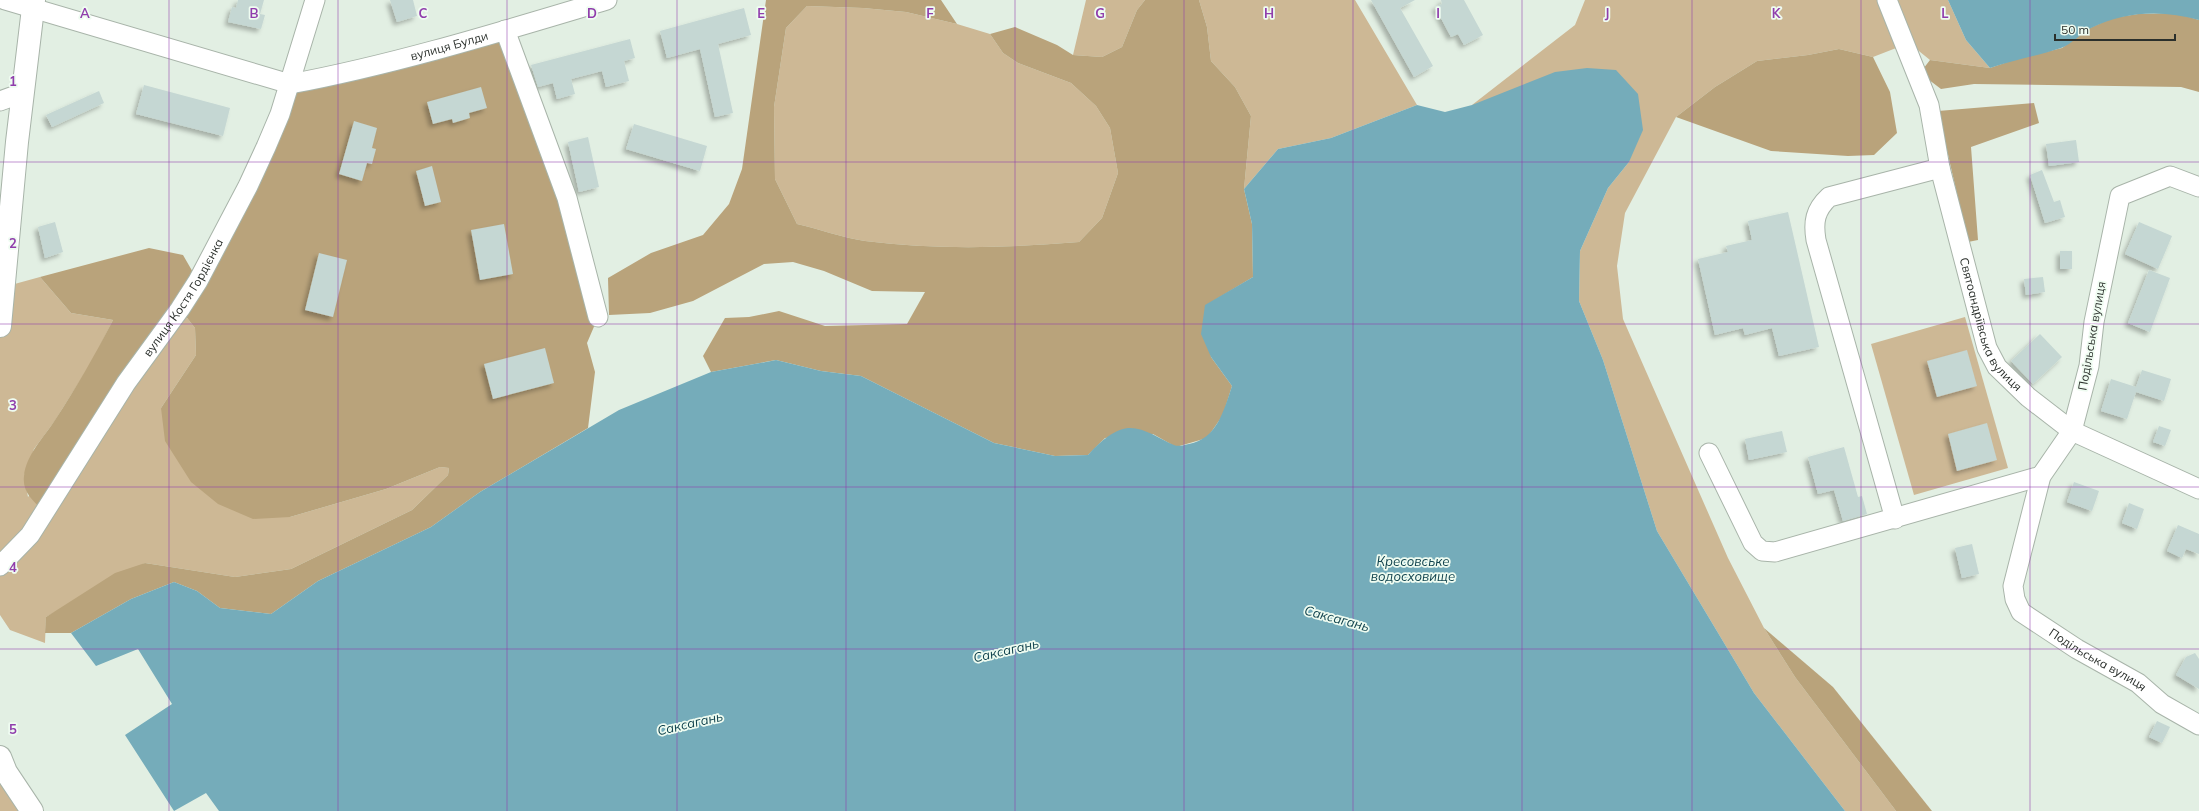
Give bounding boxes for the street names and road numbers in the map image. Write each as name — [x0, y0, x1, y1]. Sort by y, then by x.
street label: вулиця Булди — [409, 28, 490, 63]
street label: вулиця Костя Гордієнка — [140, 236, 226, 359]
street label: Святоандріївська вулиця — [1957, 256, 2025, 394]
street label: Подільська вулиця — [2075, 280, 2108, 392]
street label: Подільська вулиця — [2046, 625, 2150, 694]

